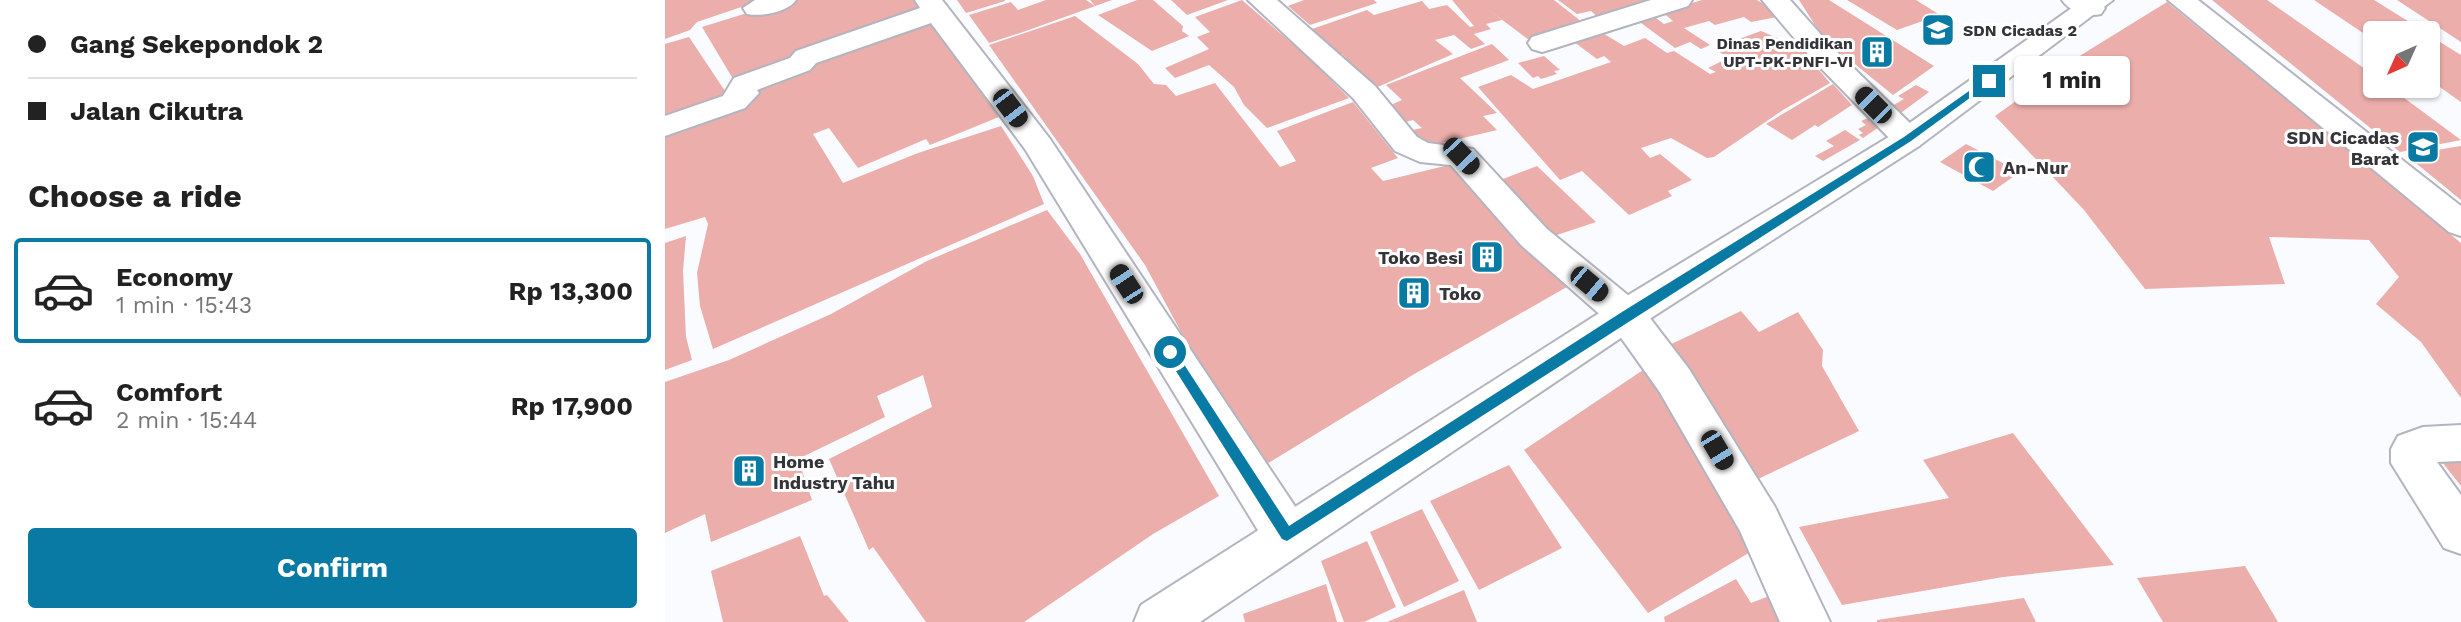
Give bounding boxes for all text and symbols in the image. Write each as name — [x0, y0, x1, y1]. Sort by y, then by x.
school or university icon: SDN Cicadas 2 — [1919, 11, 1957, 49]
place label: SDN Cicadas 2 — [1963, 21, 2077, 40]
north arrow — [2363, 21, 2439, 98]
map controls — [2363, 21, 2440, 98]
text: Gang Sekepondok 2 — [70, 29, 323, 59]
building icon: Dinas Pendidikan UPT-PK-PNFI-VI — [1858, 33, 1896, 71]
place label: Dinas Pendidikan UPT-PK-PNFI-VI — [1717, 34, 1853, 71]
callout: 1 min — [2013, 56, 2129, 106]
route end — [1973, 65, 2005, 97]
text: 1 min — [2042, 67, 2102, 94]
car — [1851, 83, 1896, 127]
car — [989, 85, 1032, 131]
text: Jalan Cikutra — [70, 96, 243, 126]
place label: SDN Cicadas Barat — [2287, 127, 2399, 169]
school or university icon: SDN Cicadas Barat — [2404, 128, 2442, 166]
car — [1439, 134, 1484, 178]
mosque icon: An-Nur — [1960, 148, 1998, 186]
place label: An-Nur — [2003, 157, 2068, 178]
text: Choose a ride — [28, 177, 242, 215]
building icon: Toko Besi — [1468, 238, 1506, 276]
place label: Toko Besi — [1378, 247, 1463, 268]
icon: car — [32, 259, 95, 322]
car — [1106, 261, 1147, 307]
text: Economy — [116, 262, 233, 292]
car — [1567, 262, 1612, 306]
building icon: Toko — [1395, 274, 1433, 312]
text: Rp 13,300 — [509, 276, 633, 306]
place label: Toko — [1439, 283, 1482, 304]
text: 1 min · 15:43 — [116, 292, 252, 319]
route start — [1154, 336, 1186, 368]
icon: car — [32, 374, 95, 437]
text: Comfort — [116, 377, 222, 407]
text: Rp 17,900 — [511, 391, 633, 421]
text: 2 min · 15:44 — [116, 407, 257, 434]
car — [1698, 427, 1737, 473]
place label: Home Industry Tahu — [773, 451, 895, 493]
building icon: Home Industry Tahu — [730, 452, 768, 490]
button: Confirm — [28, 528, 637, 608]

